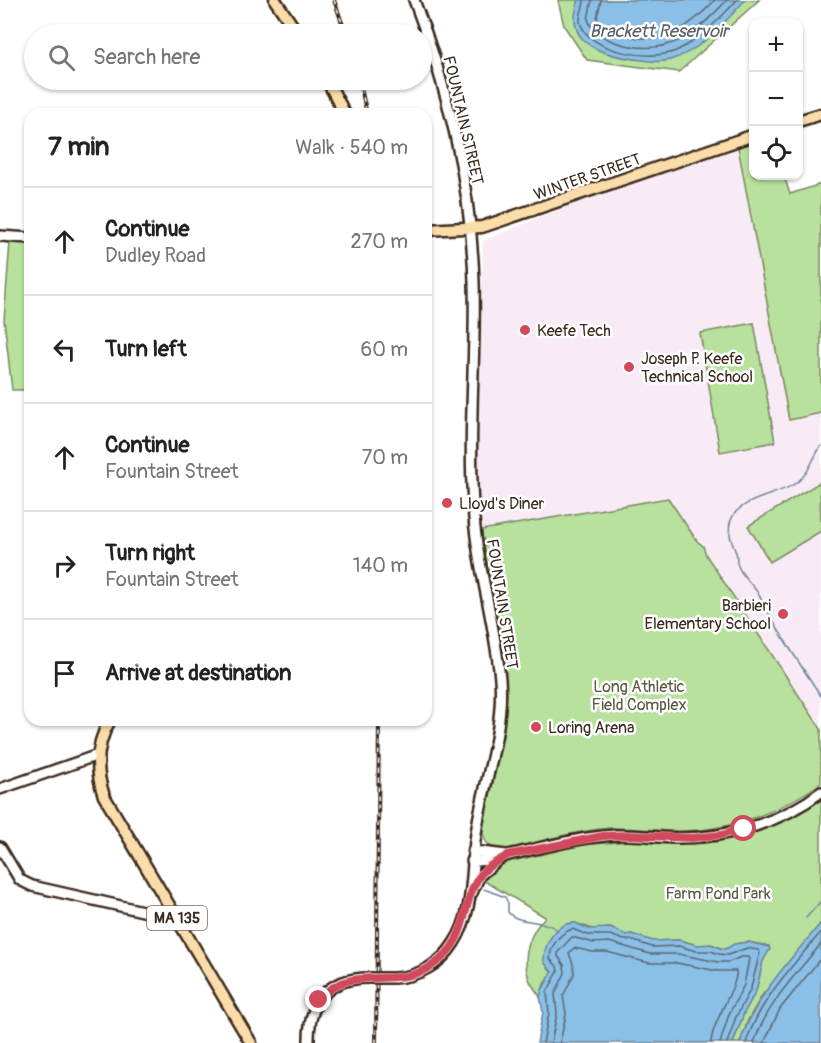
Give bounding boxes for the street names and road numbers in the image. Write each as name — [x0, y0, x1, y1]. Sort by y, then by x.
street label: FOUNTAIN STREET — [438, 54, 488, 187]
street label: WINTER STREET — [531, 149, 644, 205]
street label: FOUNTAIN STREET — [482, 538, 522, 671]
road number: MA 135 — [147, 906, 207, 930]

